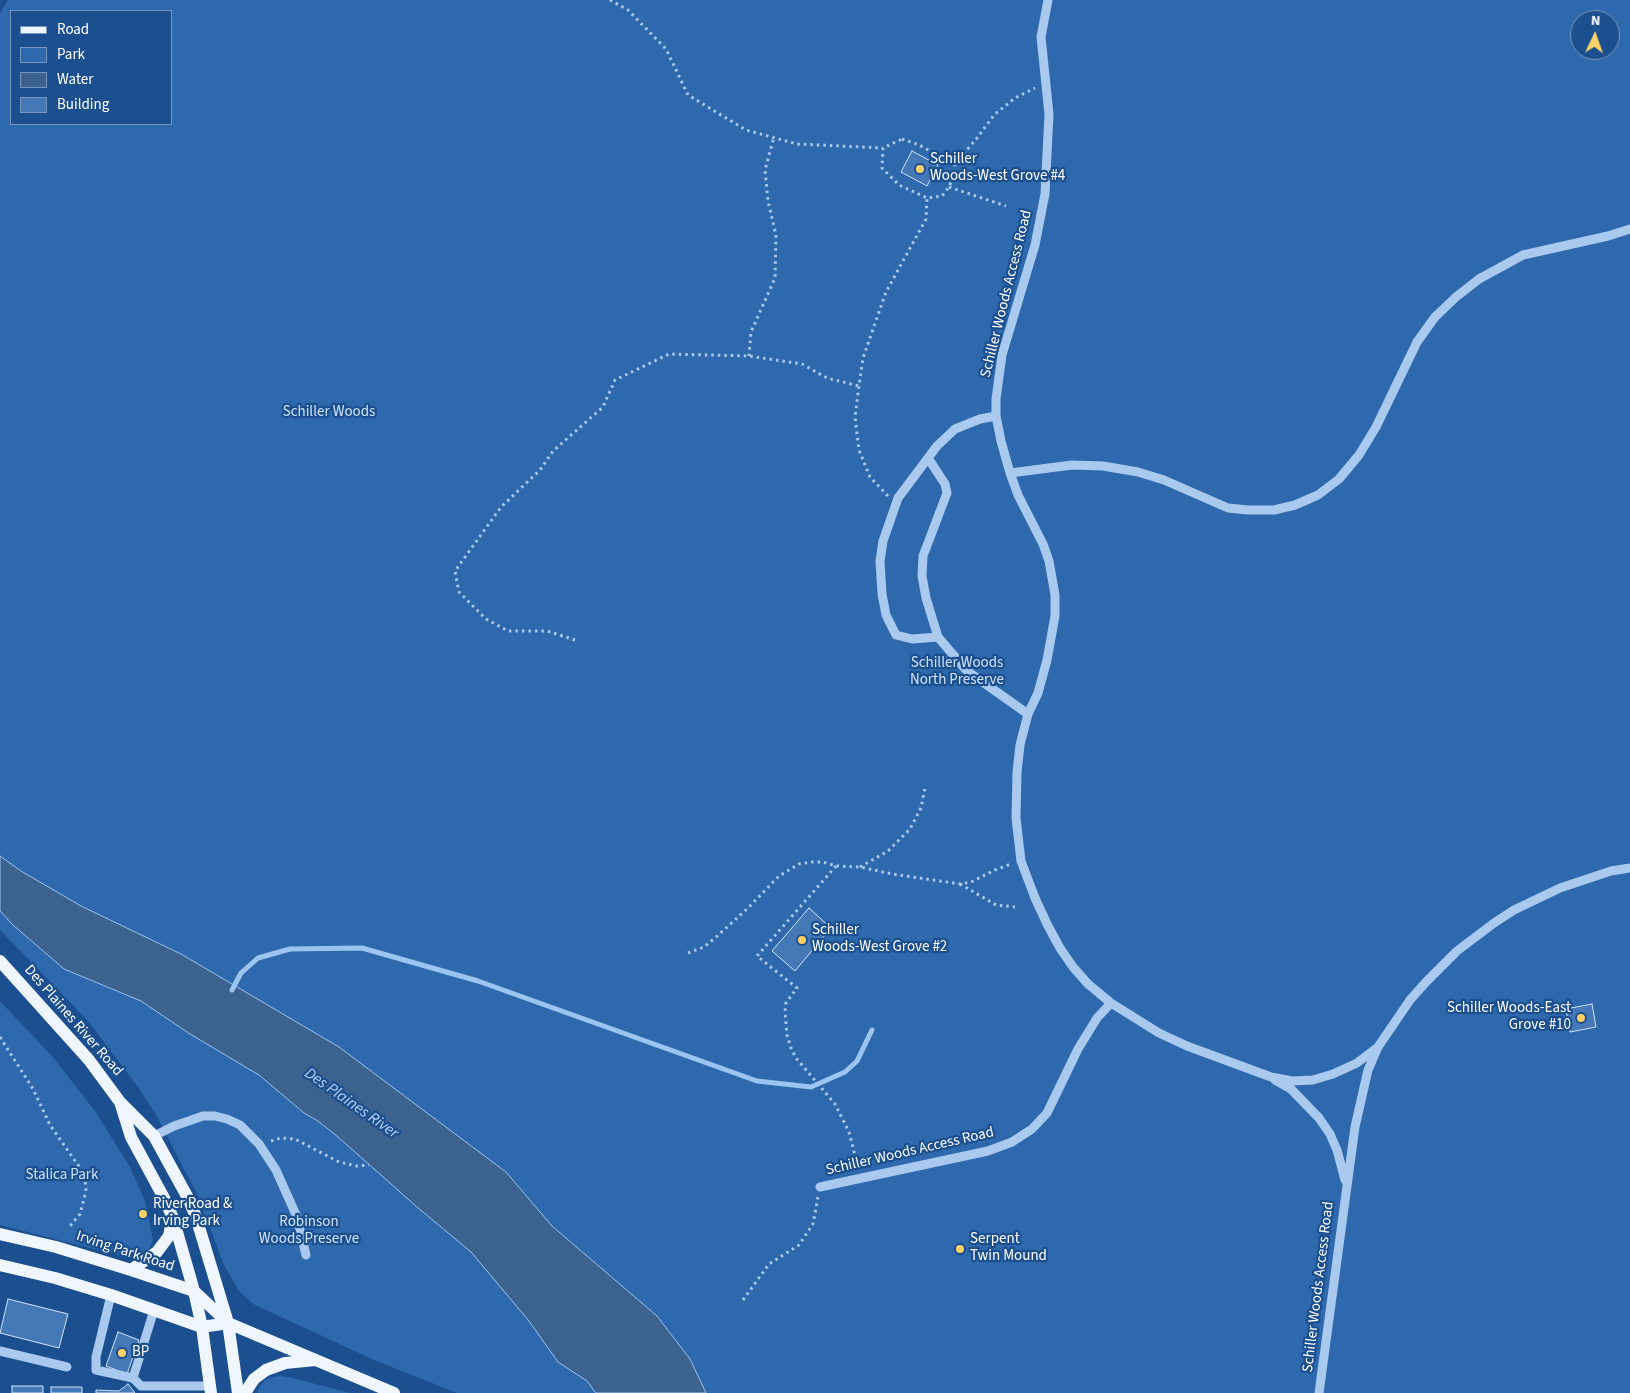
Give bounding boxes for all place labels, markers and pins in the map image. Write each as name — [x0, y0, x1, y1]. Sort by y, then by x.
place label: Schiller Woods-West Grove #4 — [930, 151, 1065, 186]
marker: Schiller Woods-West Grove #4 — [914, 163, 926, 175]
place label: Schiller Woods-West Grove #2 — [812, 922, 947, 957]
marker: Schiller Woods-West Grove #2 — [796, 934, 808, 946]
place label: Schiller Woods-East Grove #10 — [1447, 1000, 1571, 1035]
marker: Schiller Woods-East Grove #10 — [1575, 1012, 1587, 1024]
place label: River Road & Irving Park — [153, 1196, 232, 1231]
marker: River Road & Irving Park — [137, 1208, 149, 1220]
place label: Serpent Twin Mound — [970, 1231, 1047, 1266]
marker: Serpent Twin Mound — [954, 1243, 966, 1255]
place label: BP — [132, 1344, 149, 1362]
marker: BP — [116, 1347, 128, 1359]

